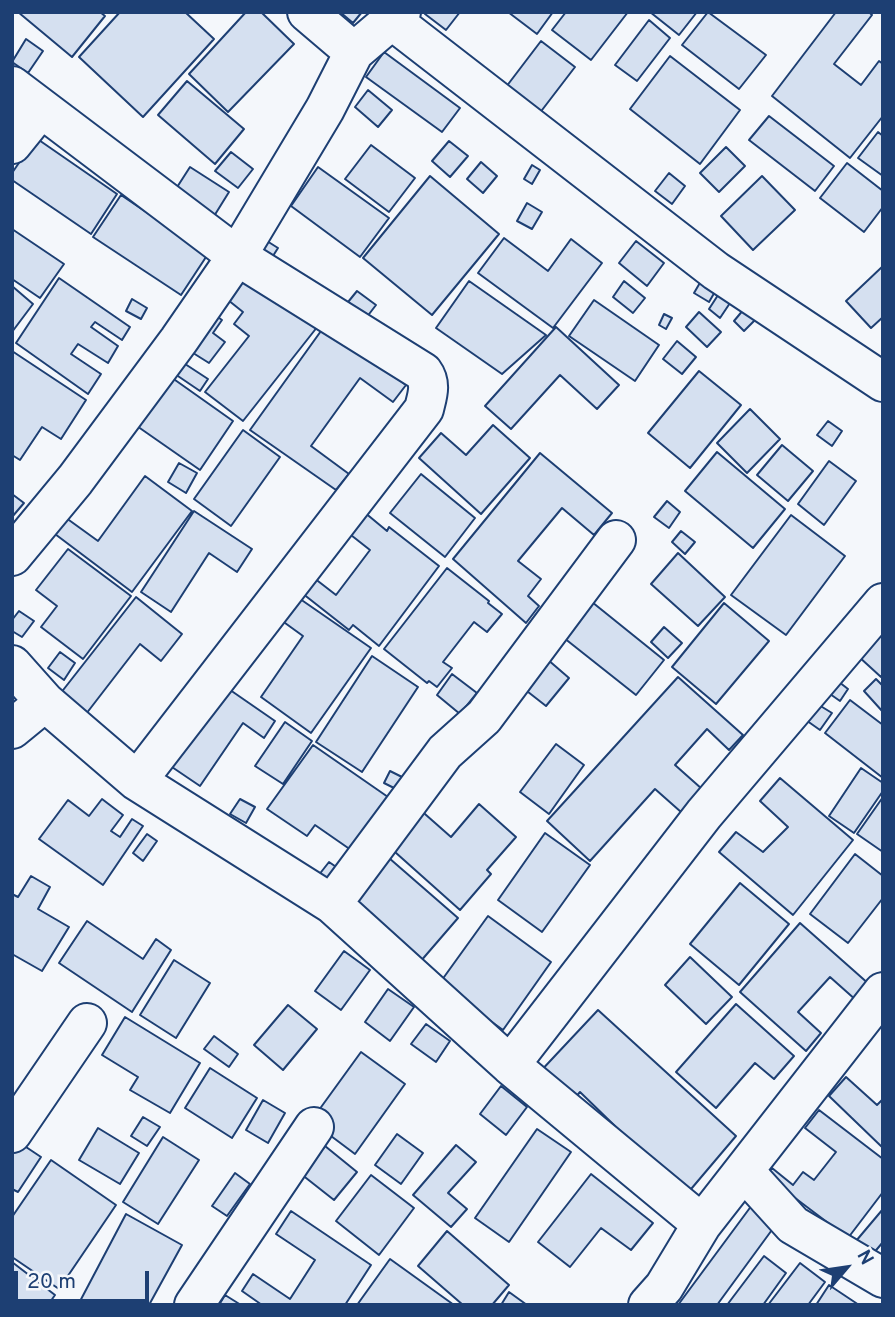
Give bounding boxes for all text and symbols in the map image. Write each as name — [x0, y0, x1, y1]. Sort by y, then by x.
north arrow — [811, 1233, 881, 1303]
text: N — [851, 1246, 878, 1270]
scale bar — [18, 1258, 152, 1302]
text: 20 m — [27, 1269, 76, 1296]

